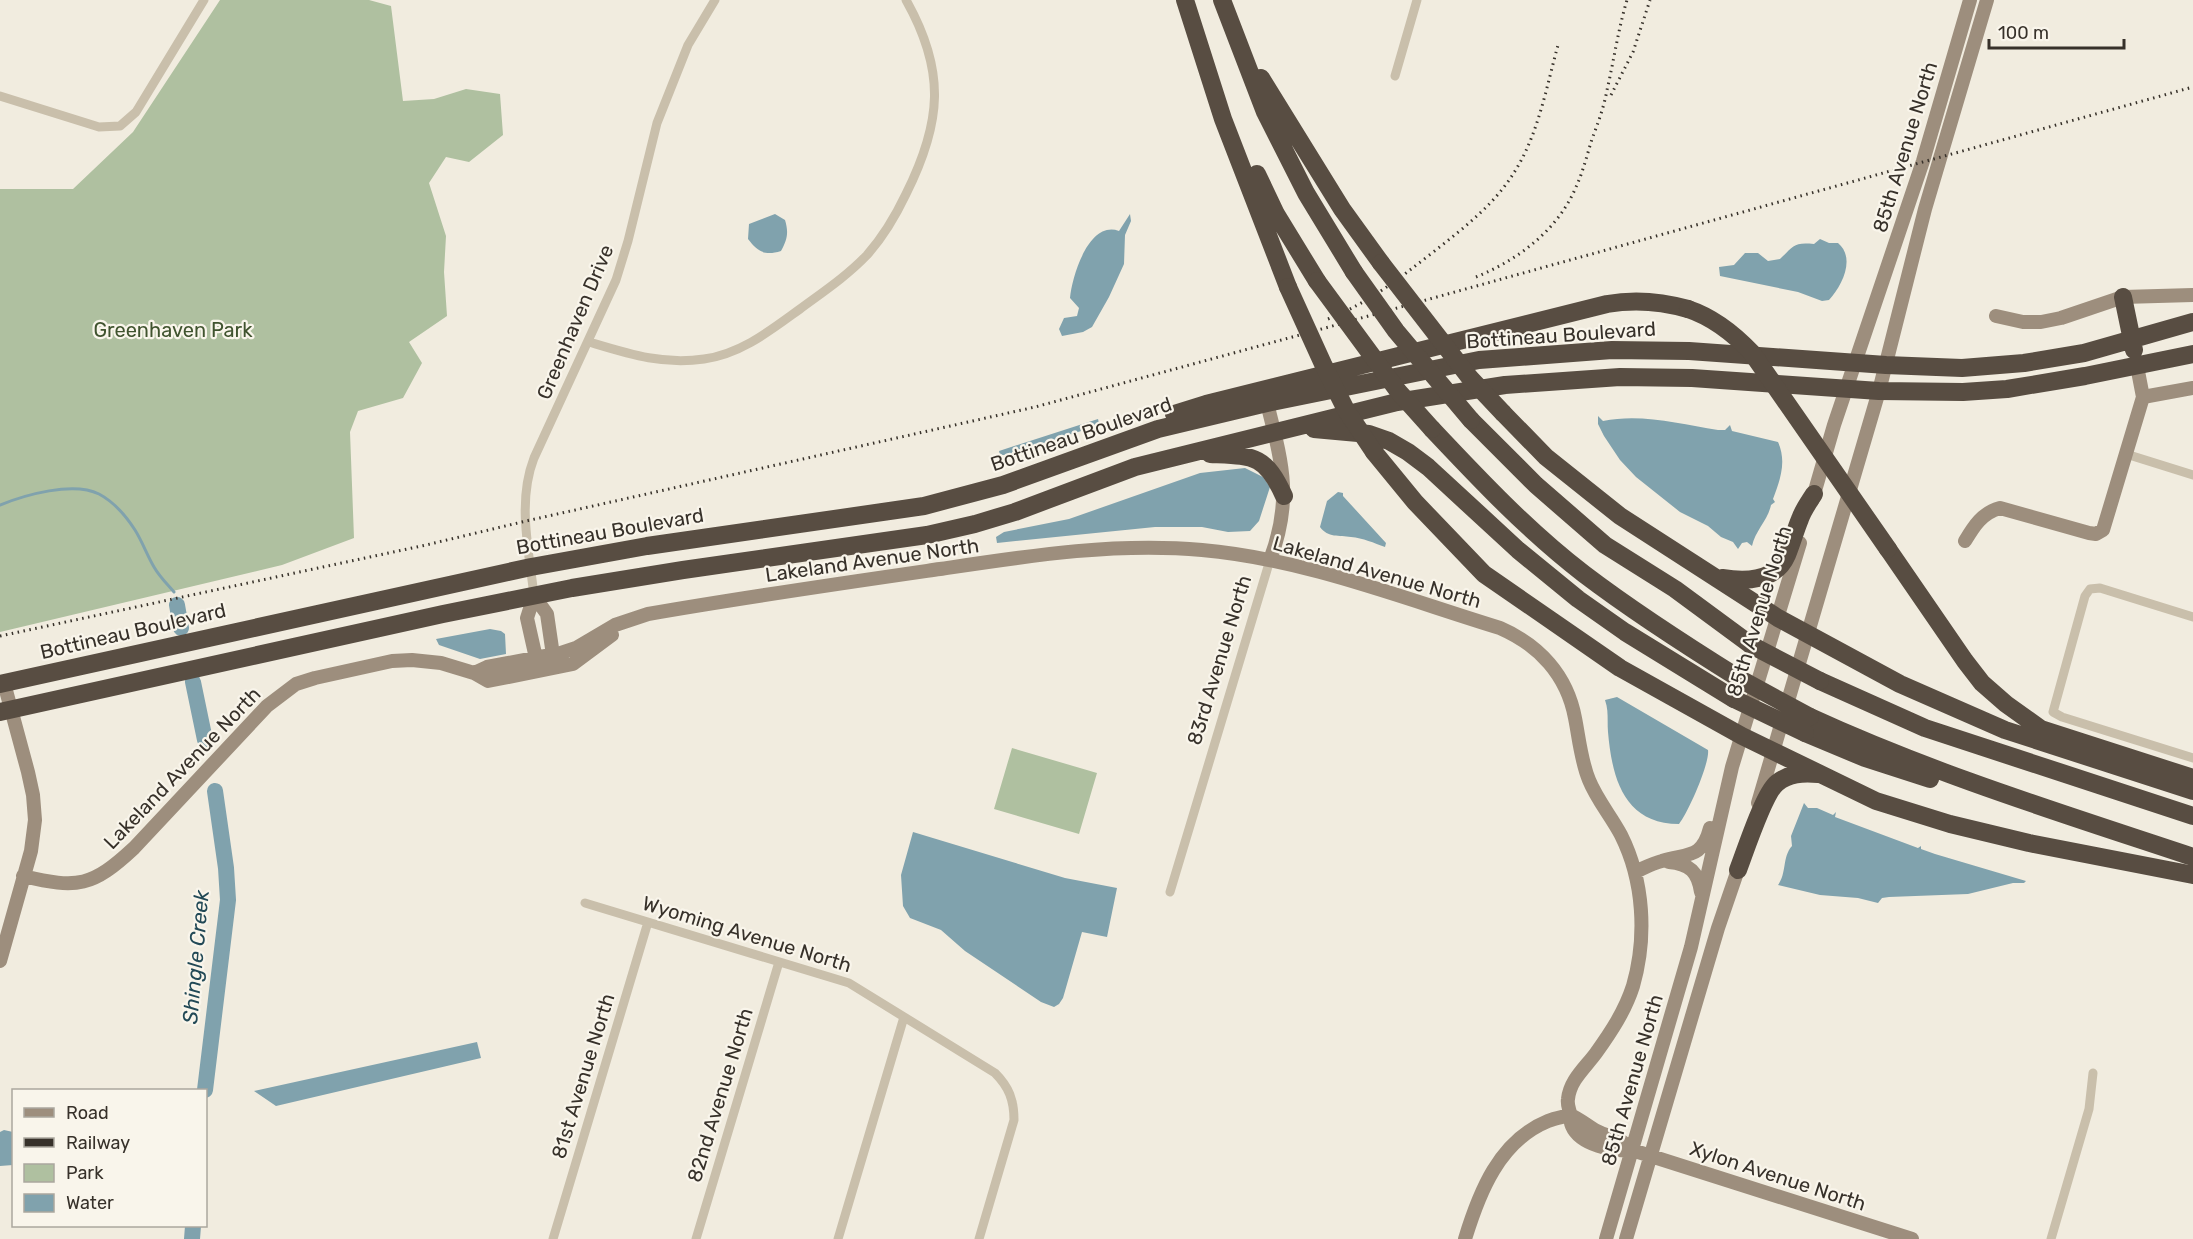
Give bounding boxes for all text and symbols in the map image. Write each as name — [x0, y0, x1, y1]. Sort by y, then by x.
scale bar — [1989, 12, 2124, 50]
text: 100 m — [1998, 22, 2049, 44]
street label: 85th Avenue North — [1868, 59, 1942, 235]
street label: Greenhaven Drive — [532, 241, 618, 403]
street label: Bottineau Boulevard — [1465, 316, 1657, 354]
park label: Greenhaven Park — [93, 318, 253, 342]
street label: Bottineau Boulevard — [987, 392, 1175, 476]
street label: Bottineau Boulevard — [514, 503, 706, 559]
street label: 85th Avenue North — [1722, 523, 1796, 699]
street label: Lakeland Avenue North — [1270, 531, 1484, 613]
street label: Lakeland Avenue North — [764, 533, 980, 587]
street label: 83rd Avenue North — [1182, 572, 1256, 748]
street label: Bottineau Boulevard — [38, 598, 228, 664]
street label: Lakeland Avenue North — [98, 682, 266, 854]
water label: Shingle Creek — [177, 888, 214, 1025]
street label: Wyoming Avenue North — [640, 891, 854, 977]
street label: 81st Avenue North — [546, 990, 620, 1162]
street label: 85th Avenue North — [1596, 992, 1668, 1168]
street label: 82nd Avenue North — [682, 1005, 758, 1185]
legend — [12, 1089, 207, 1227]
text: Road — [66, 1102, 109, 1124]
text: Railway — [66, 1132, 130, 1154]
street label: Xylon Avenue North — [1687, 1136, 1869, 1216]
text: Park — [66, 1162, 104, 1184]
text: Water — [66, 1192, 114, 1214]

